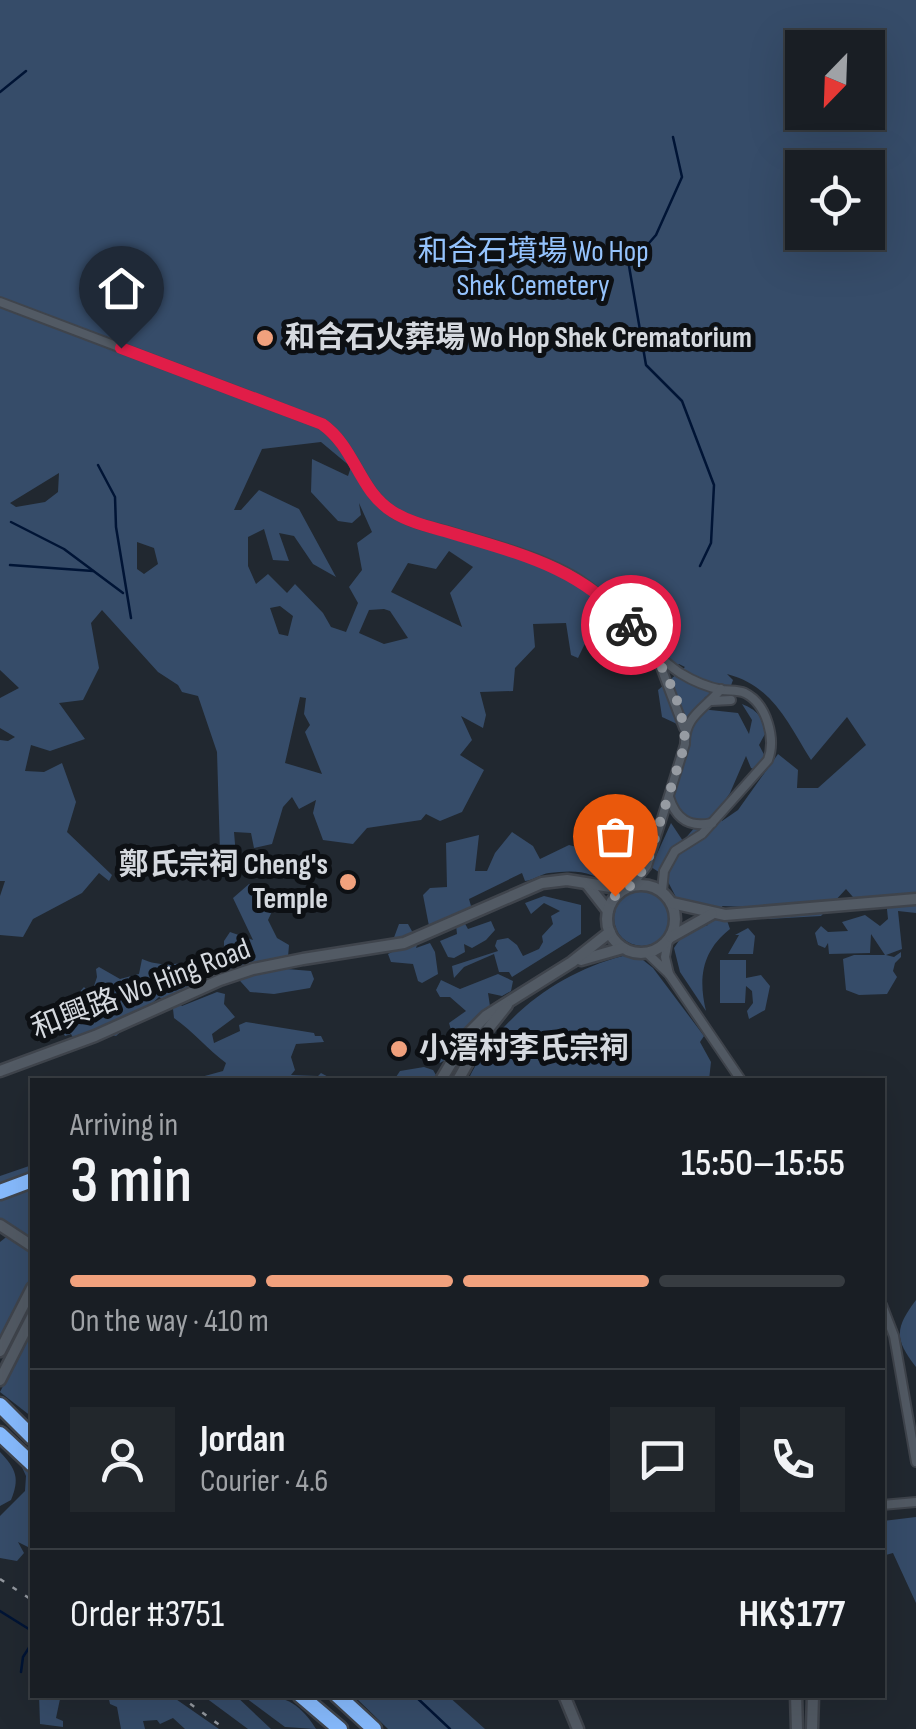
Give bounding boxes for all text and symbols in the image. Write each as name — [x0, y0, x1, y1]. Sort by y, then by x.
north arrow — [785, 30, 885, 130]
map controls — [785, 30, 885, 250]
button: locate — [785, 150, 885, 250]
park label: 和合石墳場 Wo Hop Shek Cemetery — [417, 234, 649, 304]
pin — [79, 246, 164, 349]
icon: home — [94, 261, 149, 316]
place label: 和合石火葬場 Wo Hop Shek Crematorium — [285, 320, 752, 356]
marker: 和合石火葬場 Wo Hop Shek Crematorium — [254, 327, 276, 349]
courier — [581, 575, 681, 675]
icon: bike — [604, 598, 659, 653]
pin — [573, 794, 658, 897]
icon: bag — [588, 809, 643, 864]
place label: 鄭氏宗祠 Cheng's Temple — [119, 847, 328, 917]
marker: 鄭氏宗祠 Cheng's Temple — [337, 871, 359, 893]
street label: 和興路 Wo Hing Road — [27, 931, 255, 1047]
place label: 小滘村李氏宗祠 — [419, 1031, 629, 1067]
marker: 小滘村李氏宗祠 — [388, 1038, 410, 1060]
text: Arriving in — [70, 1106, 178, 1145]
text: 15:50–15:55 — [681, 1141, 845, 1186]
text: 3 min — [70, 1143, 192, 1221]
text: On the way · 410 m — [70, 1302, 269, 1341]
button: person — [70, 1407, 175, 1512]
button: chat — [610, 1407, 715, 1512]
button: phone — [740, 1407, 845, 1512]
text: Jordan — [200, 1417, 285, 1462]
text: Courier · 4.6 — [200, 1462, 328, 1501]
text: Order #3751 — [70, 1592, 224, 1637]
text: HK$177 — [739, 1592, 845, 1637]

